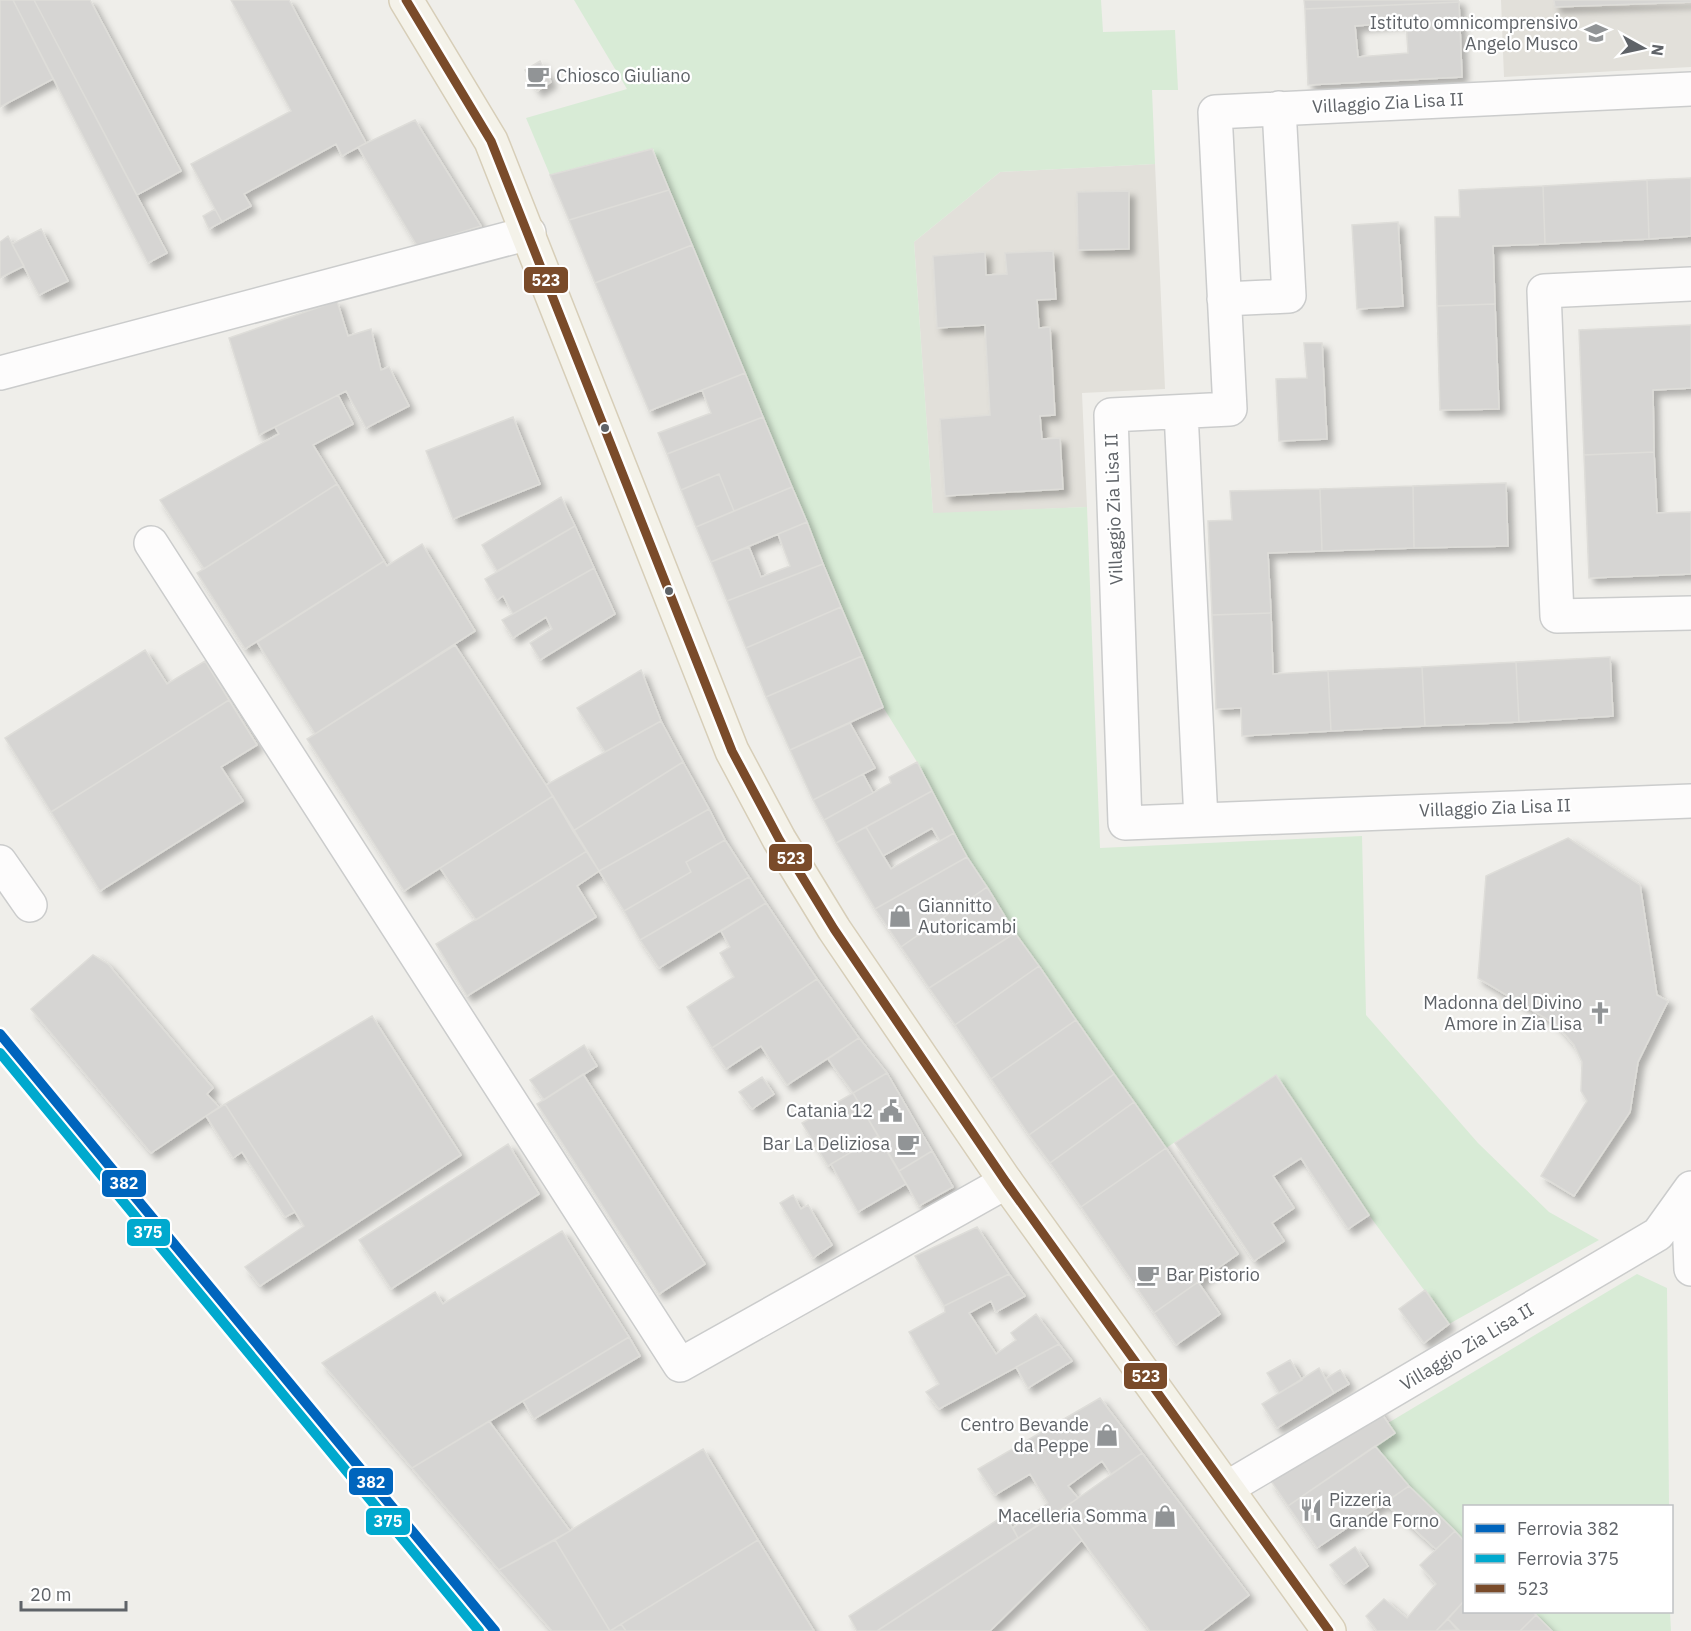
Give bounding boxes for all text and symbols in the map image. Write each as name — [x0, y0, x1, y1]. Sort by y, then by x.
place label: Istituto omnicomprensivo Angelo Musco — [1370, 11, 1578, 55]
north arrow — [1613, 18, 1673, 78]
school or university icon: Istituto omnicomprensivo Angelo Musco — [1583, 20, 1609, 46]
text: N — [1647, 43, 1669, 57]
cafe icon: Chiosco Giuliano — [525, 63, 551, 89]
place label: Chiosco Giuliano — [556, 64, 691, 87]
street label: Villaggio Zia Lisa II — [1311, 87, 1464, 118]
line badge: 523 — [523, 266, 569, 294]
text: 523 — [532, 270, 560, 290]
unlabelled marker — [599, 422, 611, 434]
street label: Villaggio Zia Lisa II — [1099, 433, 1128, 585]
unlabelled marker — [663, 585, 675, 597]
street label: Villaggio Zia Lisa II — [1419, 793, 1571, 822]
line badge: 523 — [768, 843, 813, 872]
text: 523 — [777, 848, 805, 868]
place label: Giannitto Autoricambi — [918, 894, 1017, 938]
shop icon: Giannitto Autoricambi — [887, 903, 913, 929]
place label: Madonna del Divino Amore in Zia Lisa — [1423, 991, 1582, 1035]
church icon: Madonna del Divino Amore in Zia Lisa — [1587, 1000, 1613, 1026]
public building icon: Catania 12 — [878, 1098, 904, 1124]
place label: Catania 12 — [786, 1099, 873, 1122]
cafe icon: Bar La Deliziosa — [895, 1131, 921, 1157]
place label: Bar La Deliziosa — [762, 1132, 890, 1155]
line badge: 382 — [101, 1169, 147, 1198]
text: 382 — [110, 1173, 138, 1193]
line badge: 375 — [126, 1218, 171, 1247]
text: 375 — [134, 1222, 163, 1242]
cafe icon: Bar Pistorio — [1135, 1262, 1161, 1288]
place label: Bar Pistorio — [1166, 1263, 1260, 1286]
street label: Villaggio Zia Lisa II — [1396, 1298, 1538, 1396]
line badge: 523 — [1123, 1362, 1168, 1390]
text: 523 — [1132, 1366, 1160, 1386]
place label: Centro Bevande da Peppe — [960, 1413, 1089, 1457]
shop icon: Centro Bevande da Peppe — [1094, 1422, 1120, 1448]
line badge: 382 — [348, 1467, 394, 1496]
text: 382 — [357, 1472, 385, 1492]
place label: Pizzeria Grande Forno — [1329, 1488, 1439, 1532]
restaurant icon: Pizzeria Grande Forno — [1298, 1497, 1324, 1523]
shop icon: Macelleria Somma — [1152, 1503, 1178, 1529]
place label: Macelleria Somma — [998, 1504, 1147, 1527]
legend — [1463, 1505, 1673, 1613]
line badge: 375 — [365, 1507, 411, 1536]
text: 375 — [374, 1511, 403, 1531]
text: Ferrovia 382 — [1517, 1517, 1619, 1540]
text: Ferrovia 375 — [1517, 1547, 1619, 1570]
scale bar — [21, 1574, 126, 1612]
text: 523 — [1517, 1577, 1549, 1600]
text: 20 m — [30, 1583, 72, 1606]

